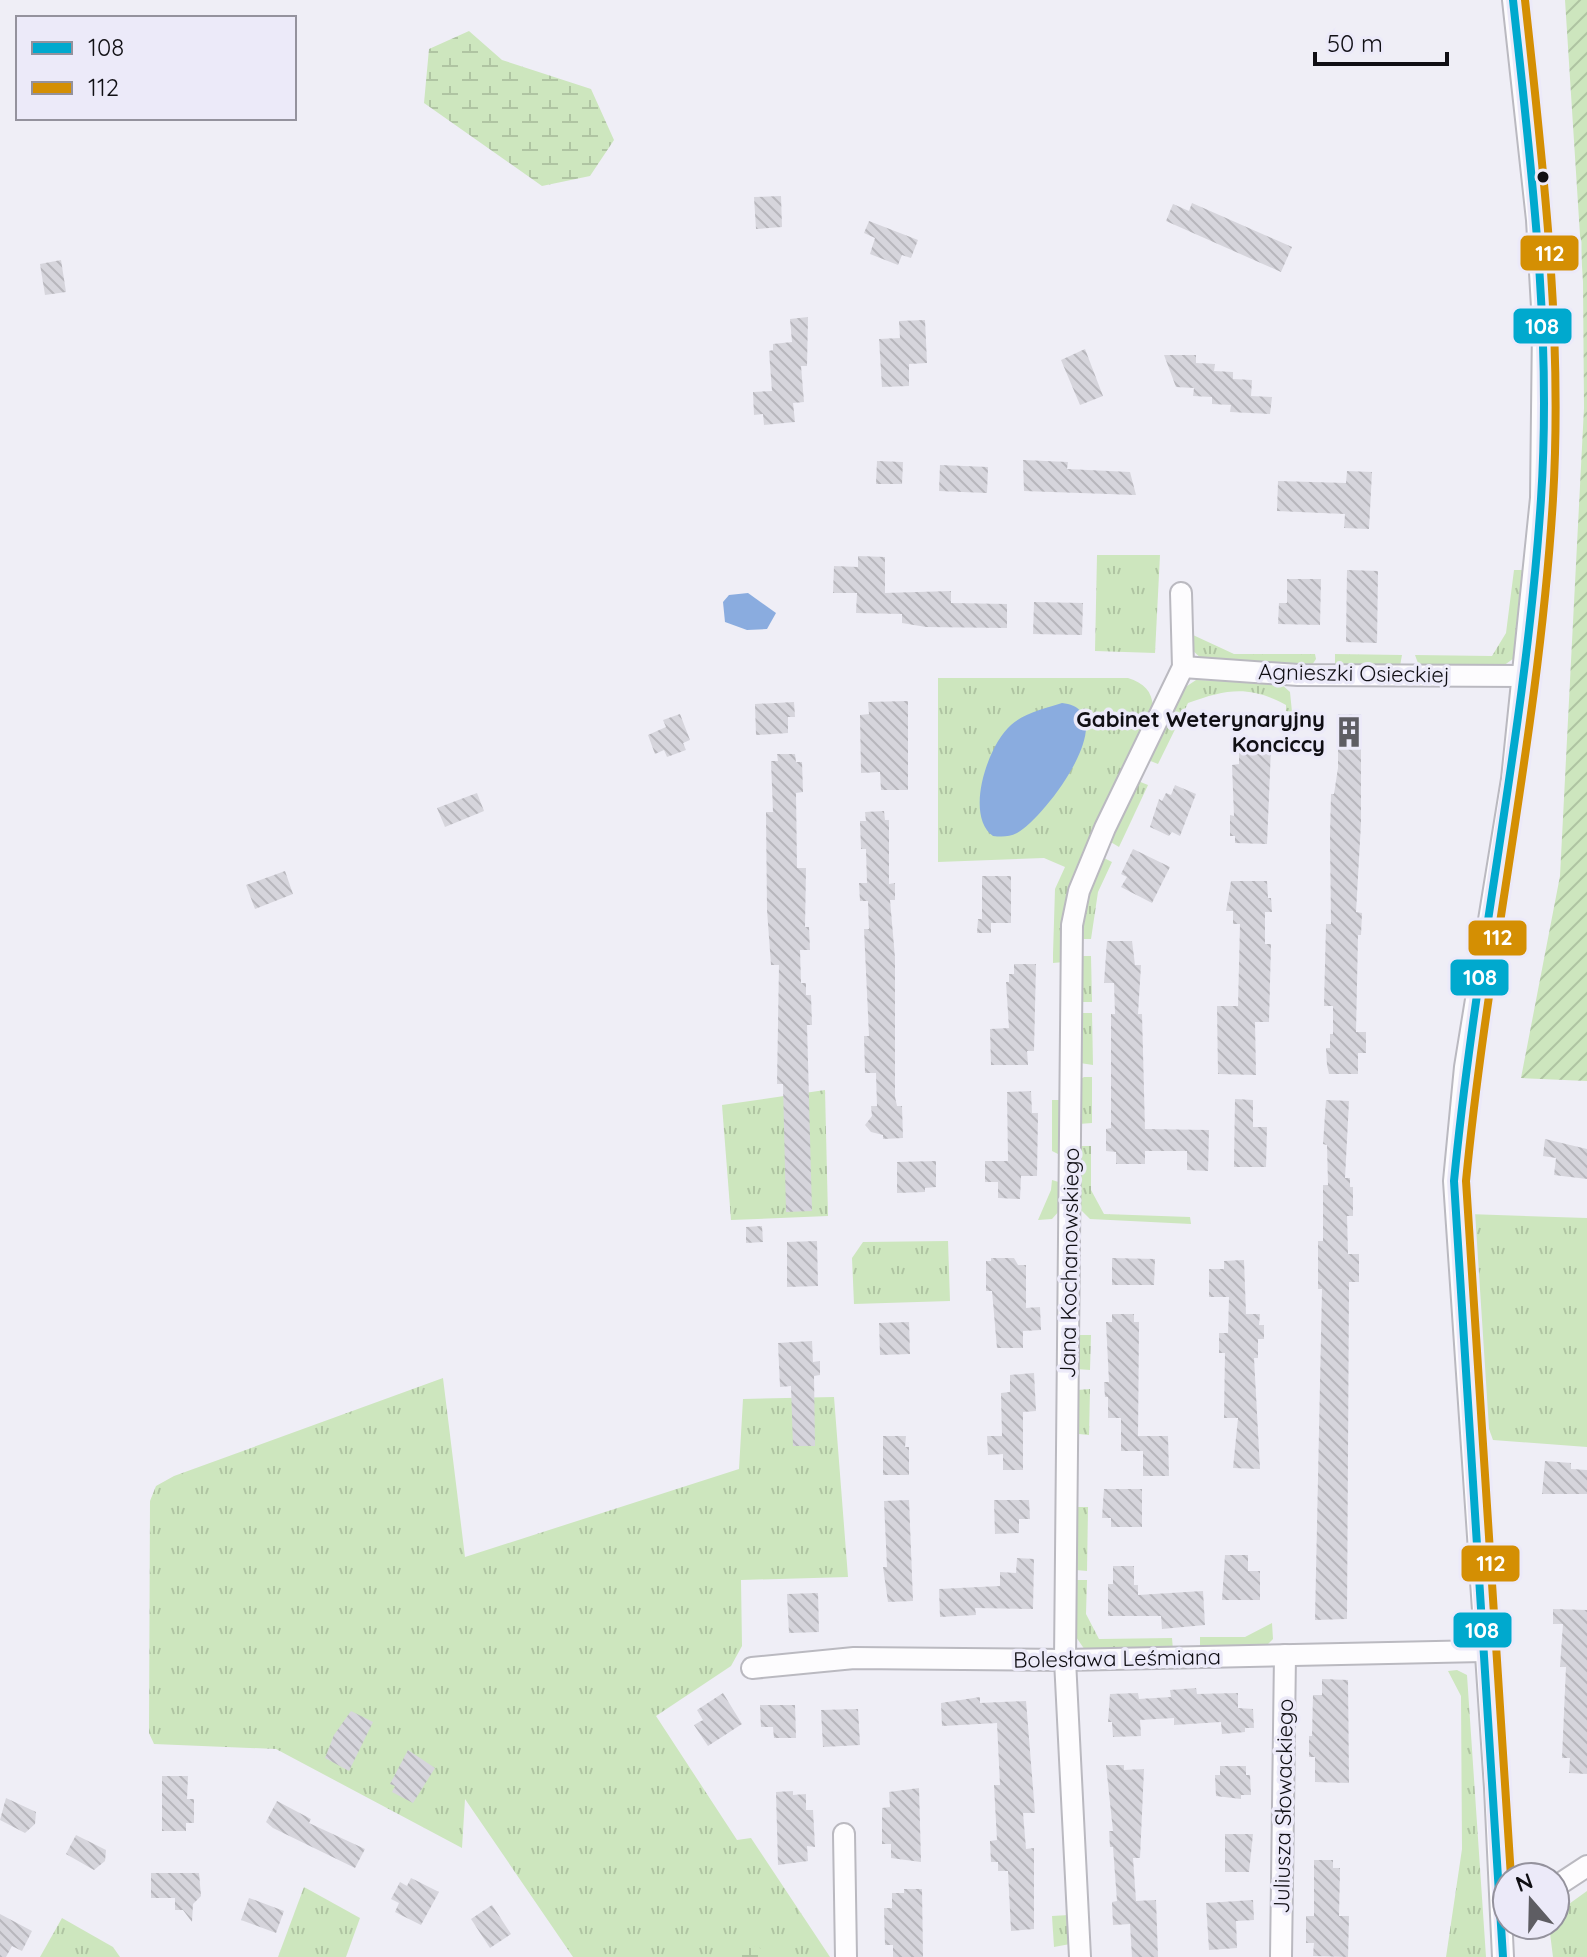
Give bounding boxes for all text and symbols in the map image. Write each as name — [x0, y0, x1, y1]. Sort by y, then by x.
legend — [16, 16, 296, 120]
scale bar — [1315, 16, 1447, 66]
text: 50 m — [1327, 28, 1383, 58]
text: 108 — [88, 32, 124, 62]
text: 112 — [88, 72, 119, 102]
unlabelled marker — [1535, 169, 1551, 185]
line badge: 112 — [1519, 234, 1580, 272]
text: 112 — [1535, 239, 1565, 267]
line badge: 108 — [1512, 307, 1573, 345]
text: 108 — [1525, 312, 1559, 340]
street label: Agnieszki Osieckiej — [1258, 657, 1450, 689]
place label: Gabinet Weterynaryjny Konciccy — [1076, 705, 1325, 758]
building icon: Gabinet Weterynaryjny Konciccy — [1332, 715, 1366, 749]
line badge: 112 — [1467, 919, 1528, 957]
text: 112 — [1483, 923, 1513, 951]
line badge: 108 — [1449, 958, 1510, 997]
text: 108 — [1463, 963, 1497, 991]
street label: Jana Kochanowskiego — [1053, 1147, 1085, 1379]
line badge: 112 — [1460, 1544, 1521, 1583]
text: 112 — [1476, 1549, 1506, 1577]
line badge: 108 — [1452, 1611, 1513, 1649]
text: 108 — [1465, 1616, 1499, 1644]
street label: Bolesława Leśmiana — [1013, 1642, 1221, 1674]
street label: Juliusza Słowackiego — [1267, 1698, 1299, 1914]
north arrow — [1491, 1861, 1571, 1941]
text: N — [1512, 1866, 1537, 1898]

